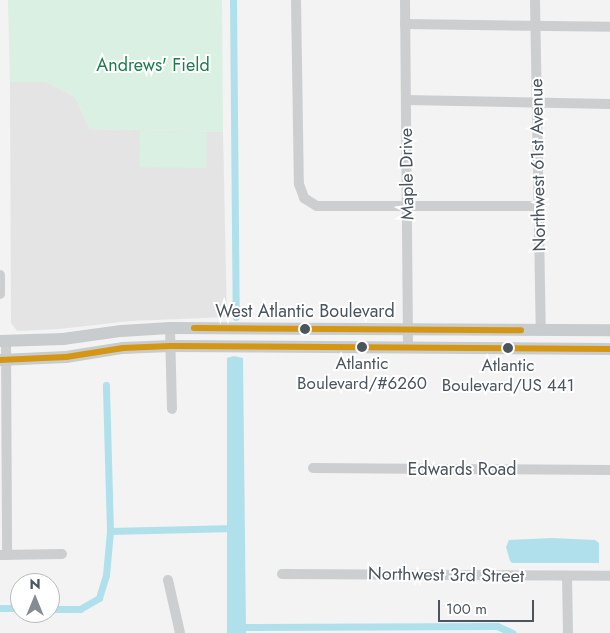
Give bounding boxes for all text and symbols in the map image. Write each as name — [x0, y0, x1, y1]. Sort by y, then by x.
park label: Andrews' Field — [96, 54, 210, 76]
street label: Northwest 61st Avenue — [526, 78, 550, 252]
street label: Maple Drive — [395, 128, 419, 220]
street label: West Atlantic Boulevard — [215, 300, 395, 322]
unlabelled marker — [300, 324, 310, 334]
marker: Atlantic Boulevard/#6260 — [357, 342, 367, 352]
marker: Atlantic Boulevard/US 441 — [503, 343, 513, 353]
place label: Atlantic Boulevard/#6260 — [297, 354, 427, 394]
place label: Atlantic Boulevard/US 441 — [442, 356, 574, 396]
street label: Edwards Road — [408, 458, 516, 480]
street label: Northwest 3rd Street — [368, 563, 524, 587]
north arrow — [10, 573, 60, 623]
text: N — [29, 574, 41, 594]
scale bar — [440, 590, 536, 622]
text: 100 m — [446, 598, 487, 620]

